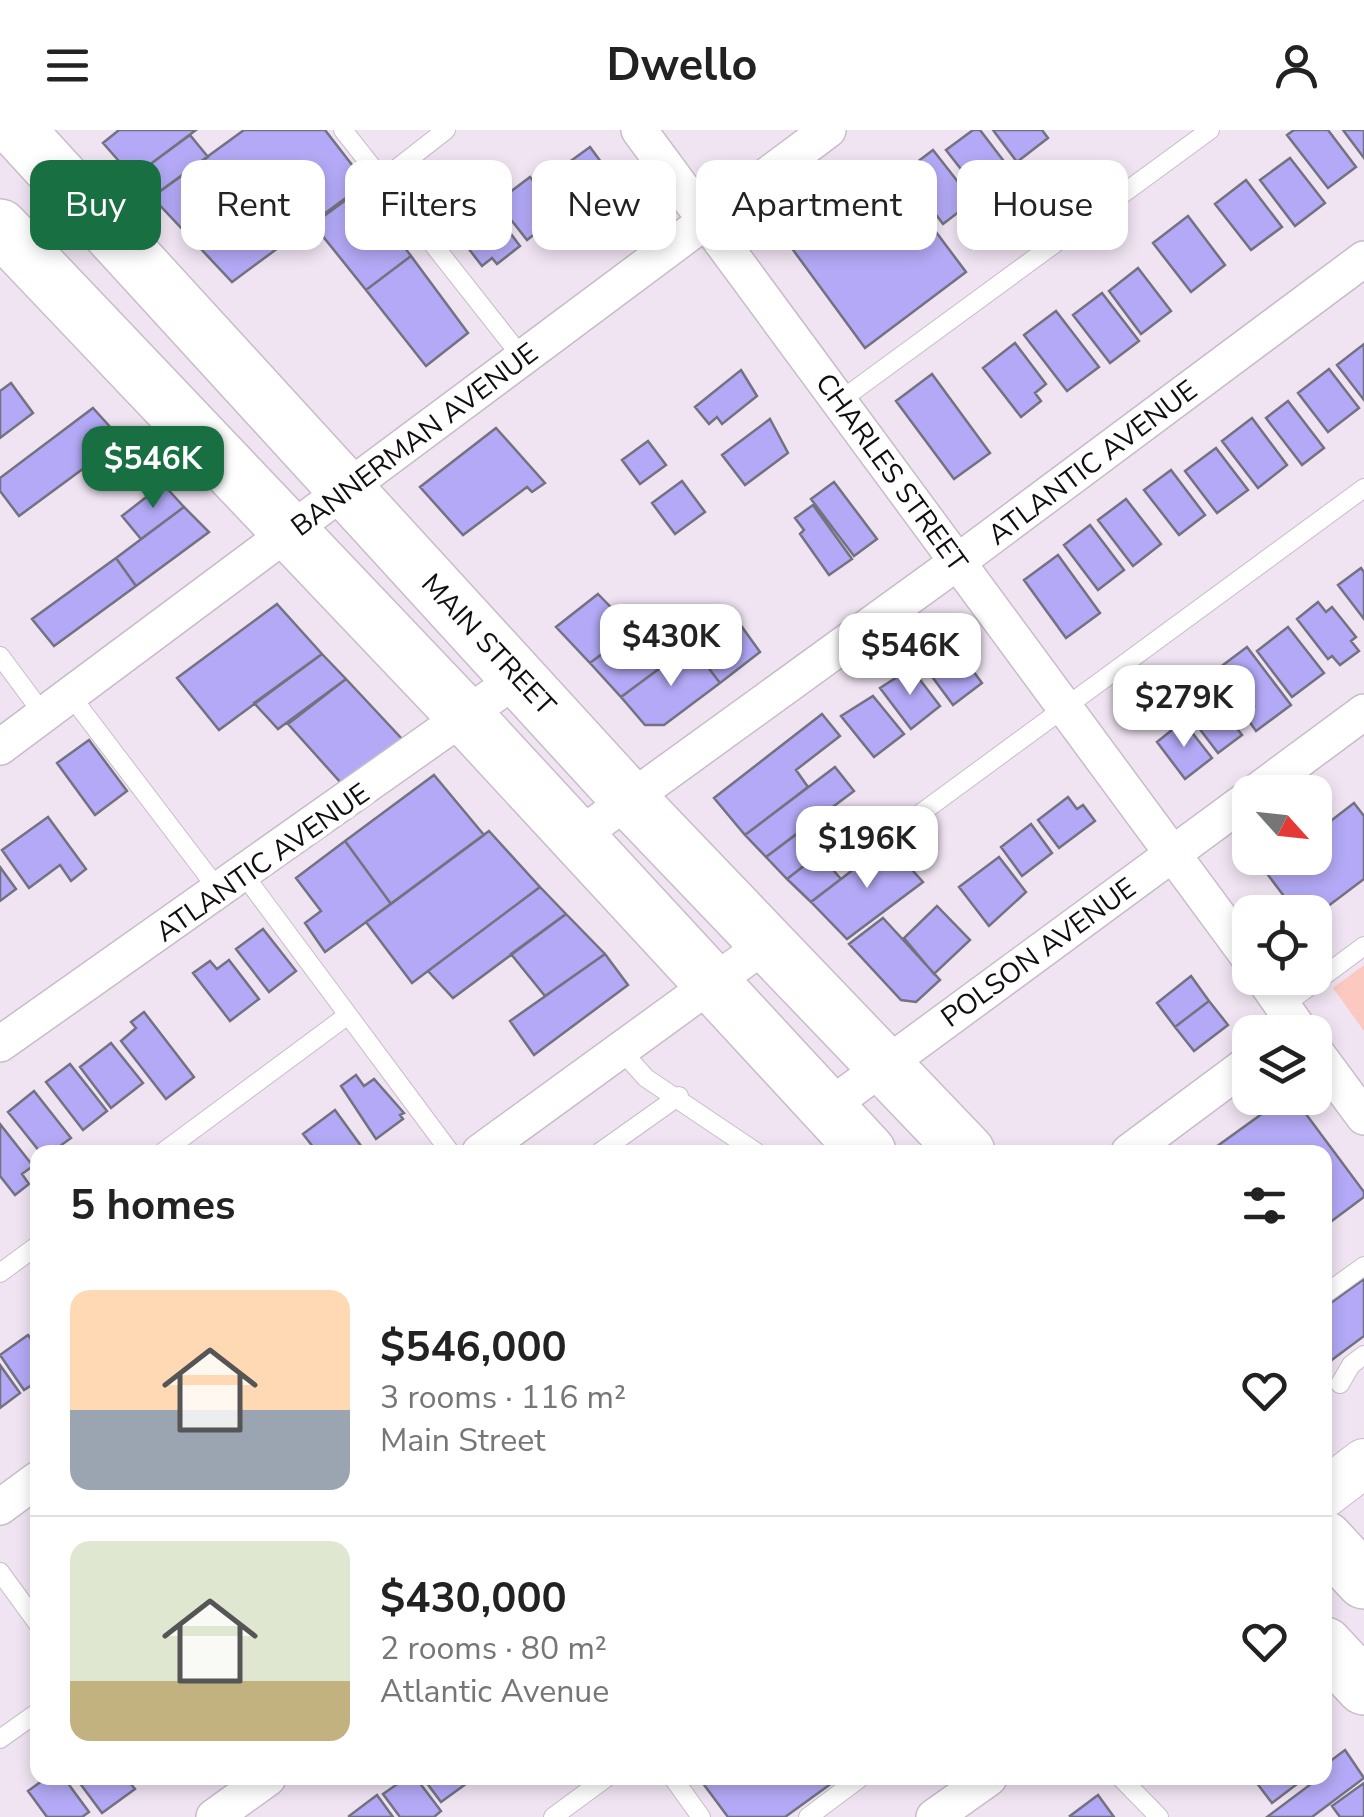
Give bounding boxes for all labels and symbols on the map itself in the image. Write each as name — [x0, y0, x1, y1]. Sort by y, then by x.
street label: BANNERMAN AVENUE — [283, 334, 546, 545]
street label: CHARLES STREET — [806, 366, 976, 580]
street label: ATLANTIC AVENUE — [980, 372, 1205, 554]
pin: $546K — [83, 426, 223, 511]
street label: MAIN STREET — [413, 566, 564, 724]
pin: $430K — [601, 604, 741, 689]
pin: $546K — [840, 613, 980, 698]
pin: $279K — [1114, 665, 1254, 750]
street label: ATLANTIC AVENUE — [148, 775, 377, 951]
north arrow — [1232, 775, 1332, 875]
pin: $196K — [797, 806, 937, 891]
street label: POLSON AVENUE — [933, 869, 1144, 1036]

